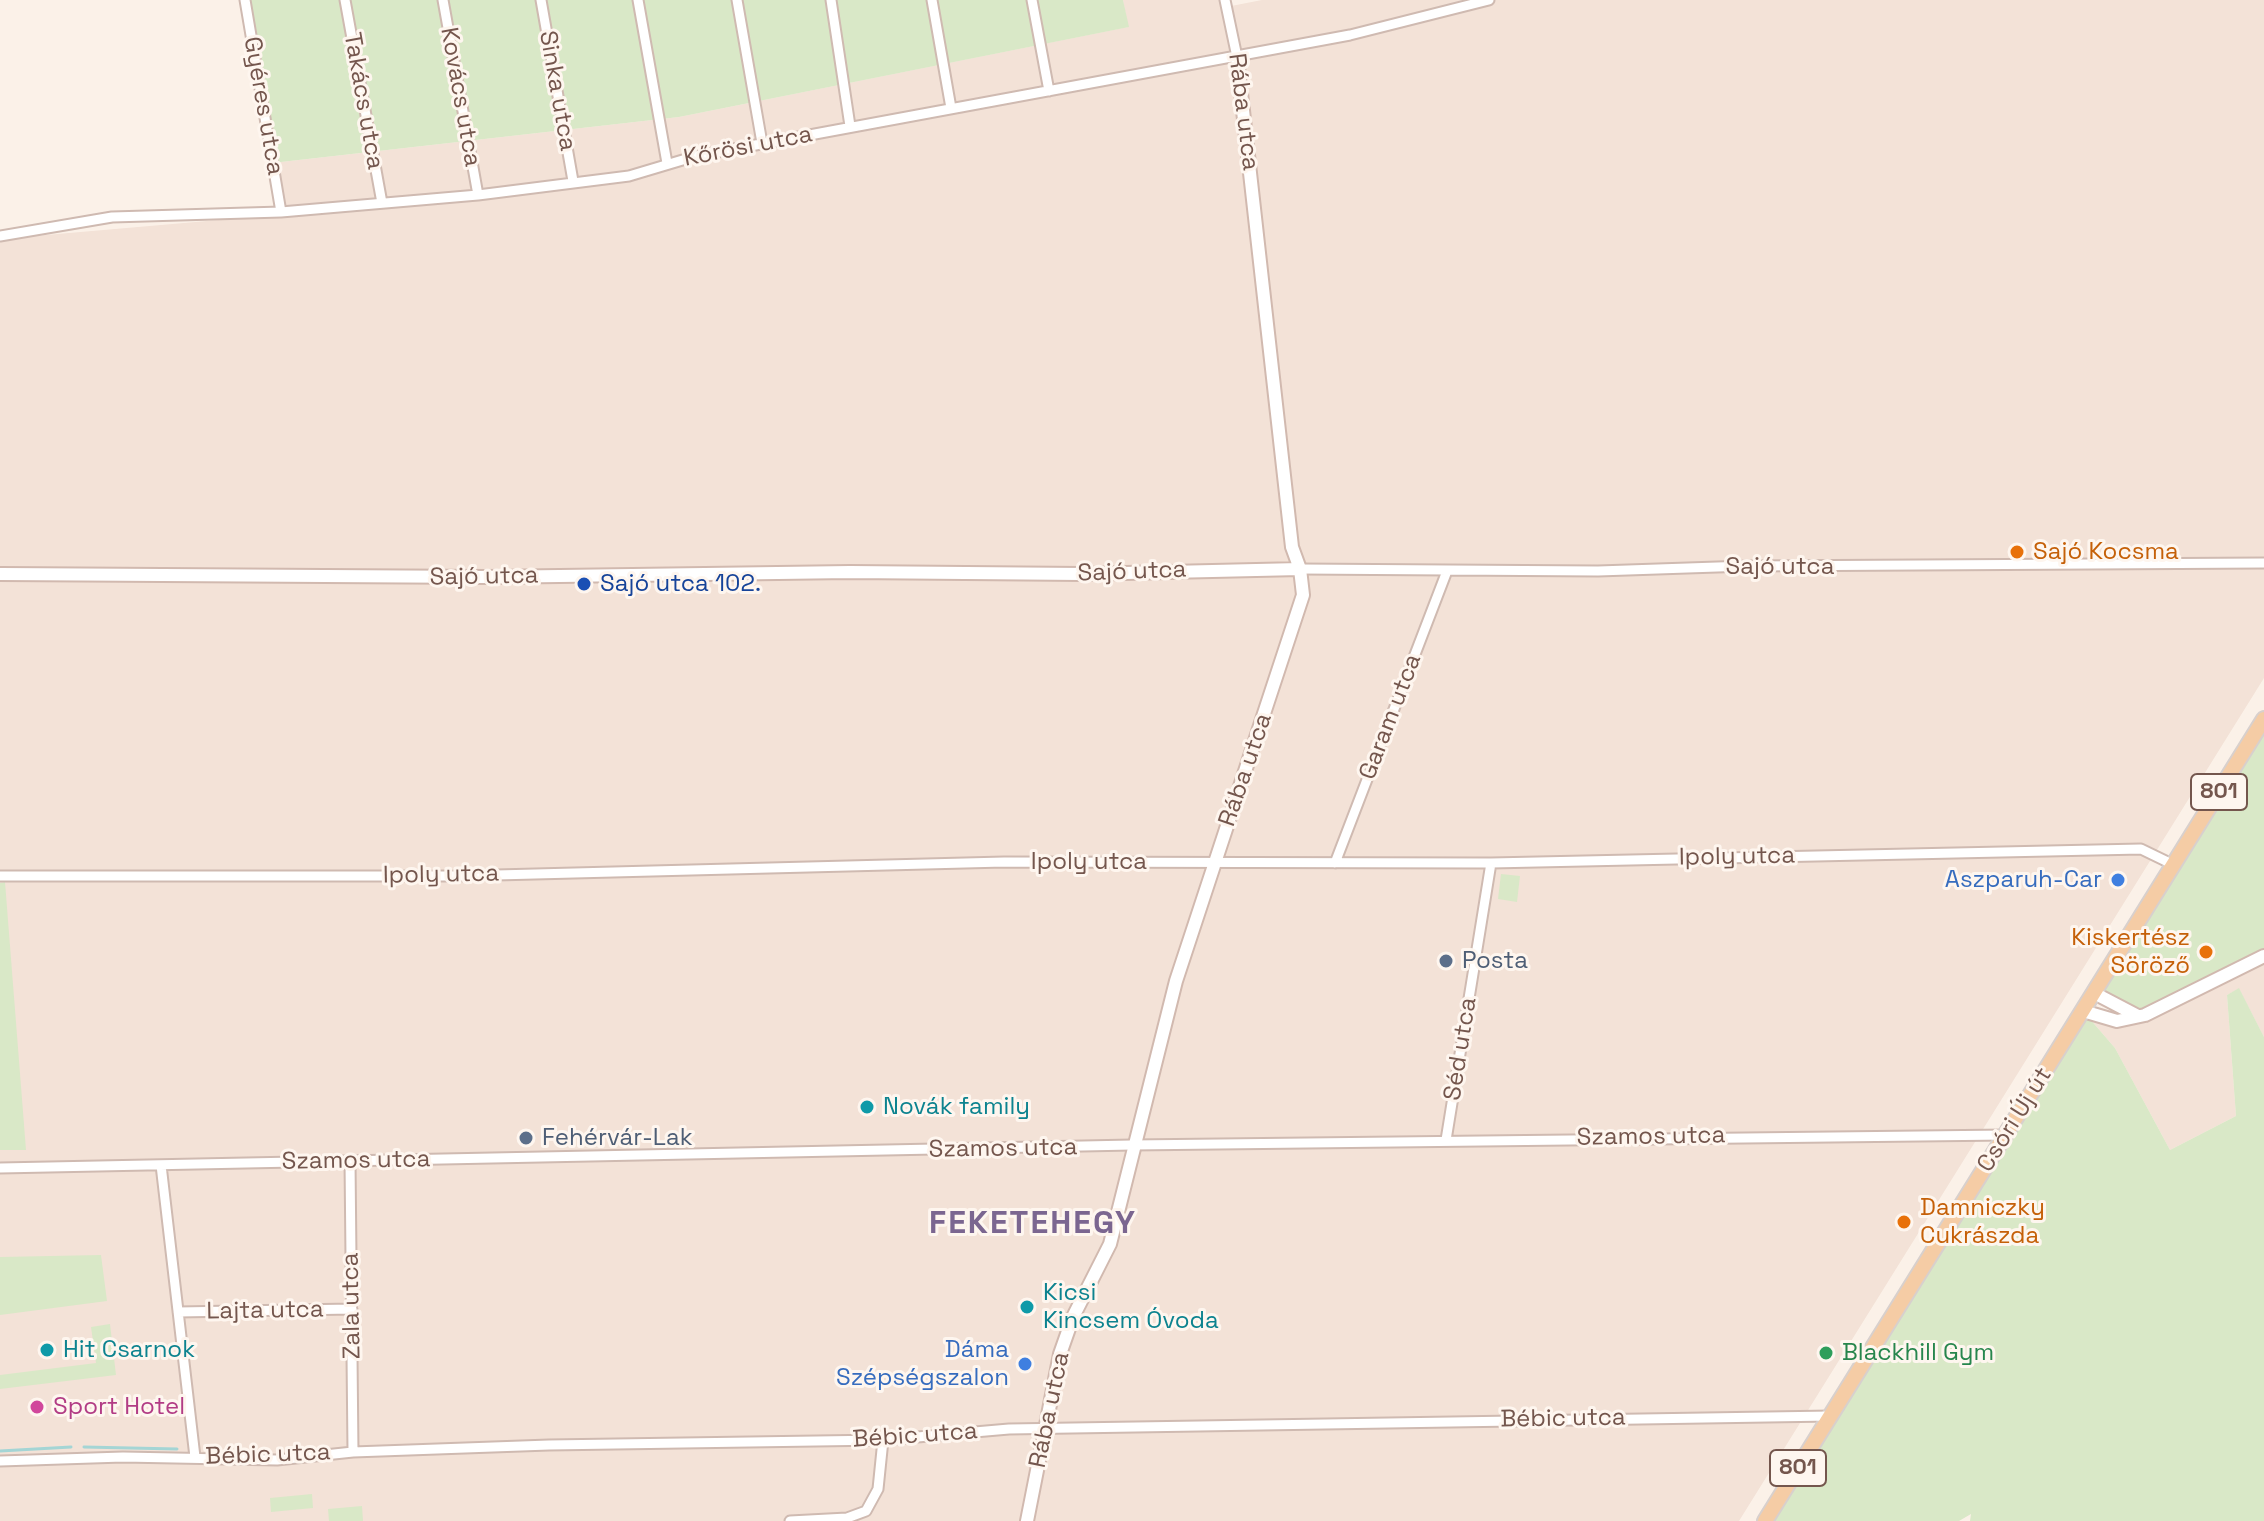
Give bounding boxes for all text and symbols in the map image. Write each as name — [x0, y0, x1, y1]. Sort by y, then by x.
street label: Kovács utca — [434, 25, 486, 169]
street label: Sinka utca — [532, 29, 582, 153]
street label: Takács utca — [337, 30, 389, 172]
street label: Gyéres utca — [237, 35, 289, 177]
street label: Rába utca — [1222, 52, 1264, 172]
street label: Kőrösi utca — [681, 120, 815, 174]
place label: Sajó Kocsma — [2033, 538, 2179, 566]
marker: Sajó Kocsma — [2008, 543, 2026, 561]
street label: Sajó utca — [1726, 553, 1834, 581]
street label: Sajó utca — [1077, 556, 1187, 588]
street label: Sajó utca — [429, 562, 539, 592]
place label: Sajó utca 102. — [600, 570, 761, 598]
marker: Sajó utca 102. — [575, 575, 593, 593]
street label: Garam utca — [1354, 650, 1428, 784]
street label: Rába utca — [1213, 710, 1279, 830]
road number: 801 — [2191, 774, 2247, 810]
street label: Ipoly utca — [1679, 842, 1795, 872]
street label: Ipoly utca — [1031, 848, 1147, 876]
street label: Ipoly utca — [383, 860, 499, 890]
place label: Aszparuh-Car — [1945, 866, 2102, 894]
marker: Aszparuh-Car — [2109, 871, 2127, 889]
place label: Kiskertész Söröző — [2071, 924, 2190, 980]
marker: Kiskertész Söröző — [2197, 943, 2215, 961]
place label: Posta — [1462, 947, 1528, 975]
marker: Posta — [1437, 952, 1455, 970]
street label: Séd utca — [1439, 995, 1483, 1103]
street label: Csóri Új út — [1972, 1062, 2058, 1178]
place label: Novák family — [883, 1093, 1030, 1121]
marker: Novák family — [858, 1098, 876, 1116]
street label: Szamos utca — [1576, 1121, 1726, 1153]
place label: Fehérvár-Lak — [542, 1124, 693, 1152]
marker: Fehérvár-Lak — [517, 1129, 535, 1147]
street label: Szamos utca — [928, 1133, 1078, 1165]
street label: Szamos utca — [281, 1145, 431, 1177]
place label: Damniczky Cukrászda — [1920, 1194, 2045, 1250]
district label: FEKETEHEGY — [929, 1205, 1137, 1243]
marker: Damniczky Cukrászda — [1895, 1213, 1913, 1231]
street label: Zala utca — [337, 1252, 367, 1360]
place label: Kicsi Kincsem Óvoda — [1043, 1279, 1219, 1335]
street label: Lajta utca — [206, 1296, 324, 1326]
marker: Kicsi Kincsem Óvoda — [1018, 1298, 1036, 1316]
place label: Hit Csarnok — [63, 1336, 195, 1364]
place label: Dáma Szépségszalon — [836, 1336, 1009, 1392]
place label: Blackhill Gym — [1842, 1339, 1994, 1367]
marker: Hit Csarnok — [38, 1341, 56, 1359]
marker: Blackhill Gym — [1817, 1344, 1835, 1362]
street label: Rába utca — [1024, 1349, 1076, 1471]
marker: Dáma Szépségszalon — [1016, 1355, 1034, 1373]
place label: Sport Hotel — [53, 1393, 185, 1421]
marker: Sport Hotel — [28, 1398, 46, 1416]
street label: Bébic utca — [1500, 1404, 1626, 1434]
street label: Bébic utca — [851, 1417, 979, 1455]
street label: Bébic utca — [205, 1438, 331, 1472]
road number: 801 — [1770, 1450, 1826, 1486]

